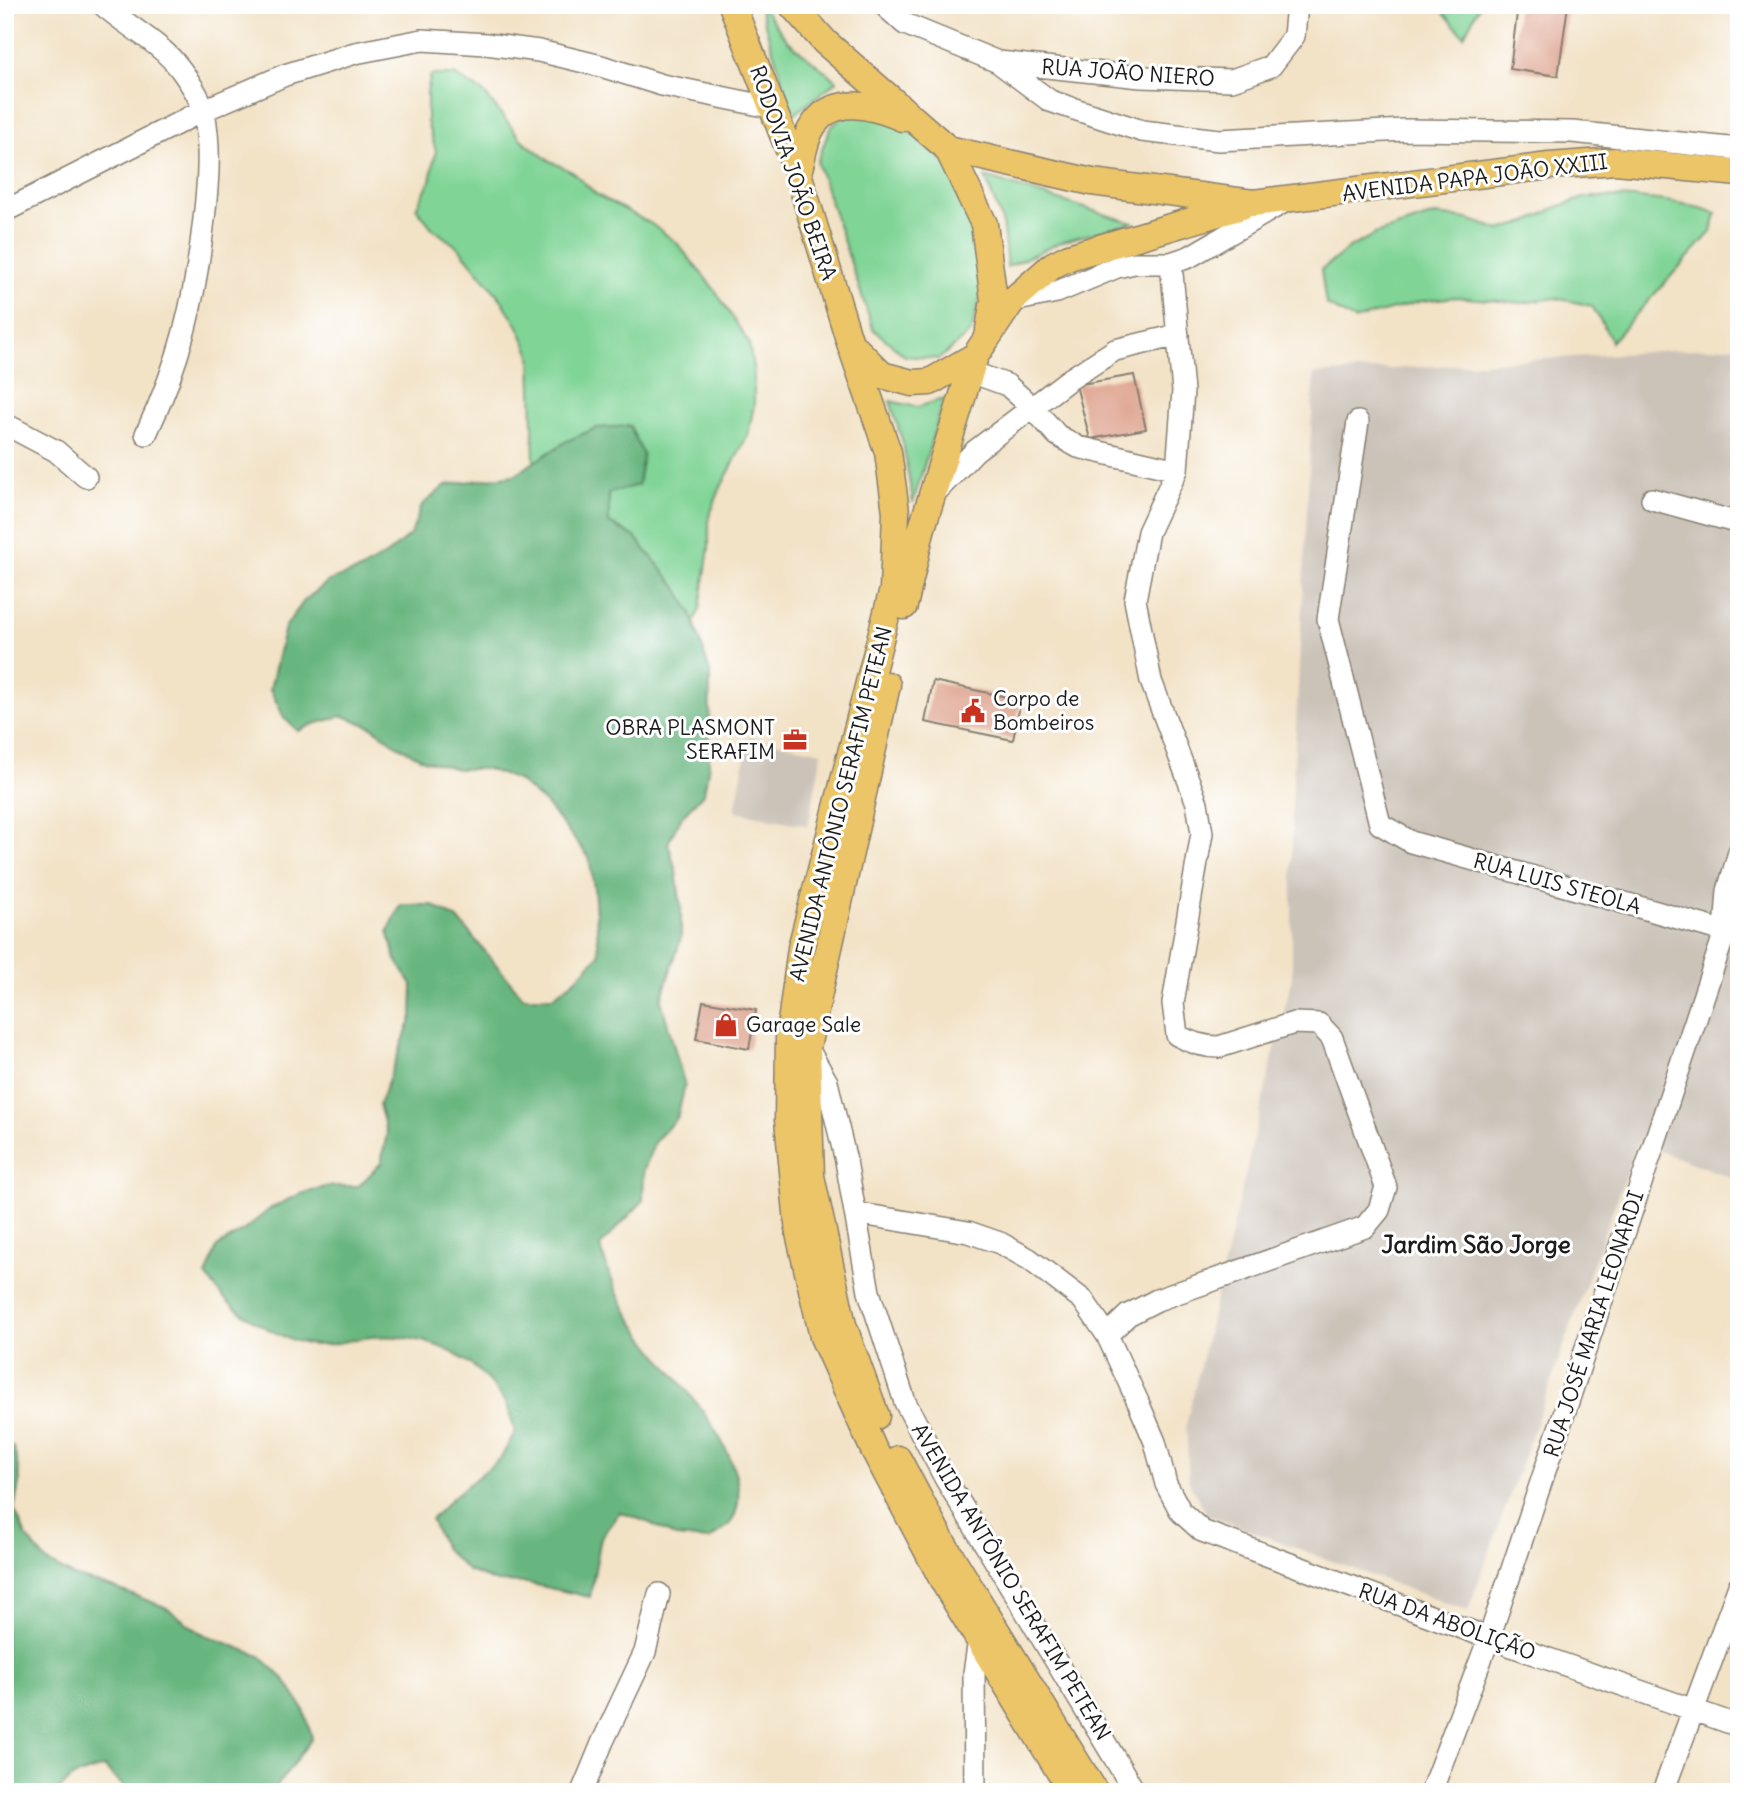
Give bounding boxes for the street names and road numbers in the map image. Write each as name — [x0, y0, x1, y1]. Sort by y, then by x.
street label: RUA JOÃO NIERO — [1040, 53, 1216, 92]
street label: RODOVIA JOÃO BEIRA — [744, 62, 843, 284]
street label: AVENIDA PAPA JOÃO XXIII — [1341, 148, 1609, 207]
street label: AVENIDA ANTÔNIO SERAFIM PETEAN — [782, 623, 898, 984]
street label: RUA LUIS STEOLA — [1470, 847, 1644, 920]
street label: RUA JOSÉ MARIA LEONARDI — [1538, 1187, 1649, 1461]
street label: AVENIDA ANTÔNIO SERAFIM PETEAN — [906, 1418, 1118, 1745]
street label: RUA DA ABOLIÇÃO — [1355, 1577, 1539, 1666]

